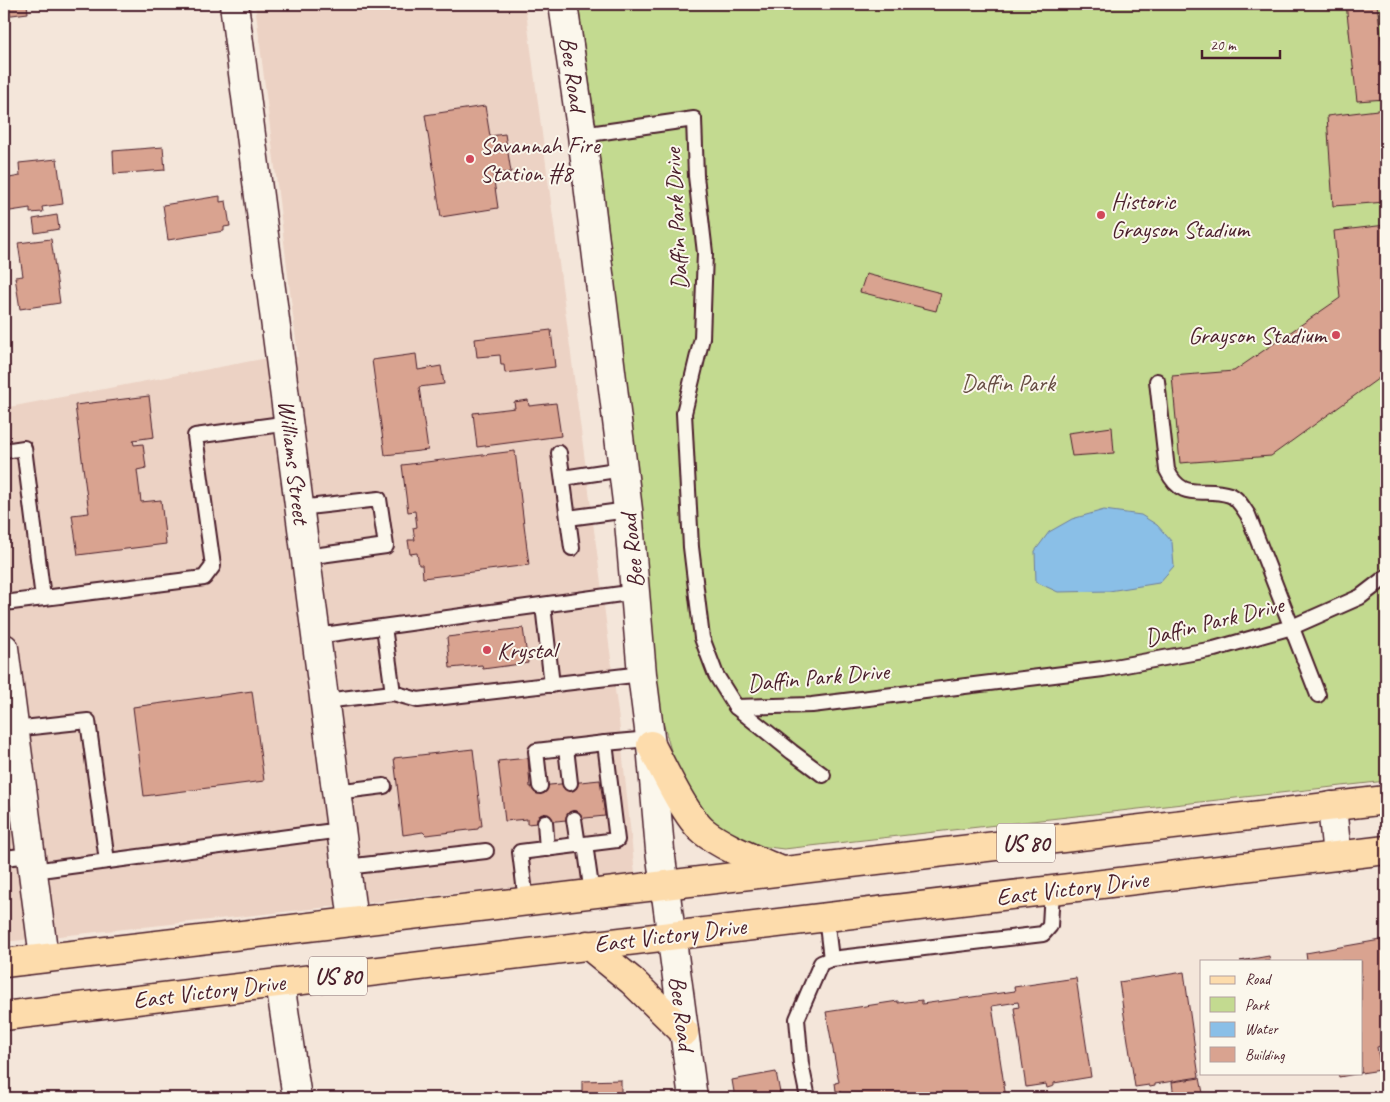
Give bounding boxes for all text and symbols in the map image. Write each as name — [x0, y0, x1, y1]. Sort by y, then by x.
scale bar — [1202, 28, 1280, 60]
street label: Bee Road — [553, 35, 594, 116]
text: 20 m — [1210, 36, 1237, 55]
place label: Savannah Fire Station #8 — [480, 130, 602, 188]
street label: Daffin Park Drive — [657, 145, 695, 291]
marker: Savannah Fire Station #8 — [464, 153, 476, 165]
place label: Historic Grayson Stadium — [1111, 186, 1251, 244]
marker: Historic Grayson Stadium — [1095, 209, 1107, 221]
place label: Grayson Stadium — [1188, 320, 1329, 350]
marker: Grayson Stadium — [1330, 329, 1342, 341]
park label: Daffin Park — [961, 368, 1057, 398]
street label: Williams Street — [272, 399, 317, 527]
street label: Bee Road — [613, 509, 651, 589]
street label: Daffin Park Drive — [1141, 589, 1289, 653]
place label: Krystal — [497, 635, 560, 665]
marker: Krystal — [481, 644, 493, 656]
street label: Daffin Park Drive — [746, 656, 892, 698]
road number: US 80 — [997, 824, 1055, 862]
street label: East Victory Drive — [994, 864, 1152, 912]
street label: East Victory Drive — [592, 911, 750, 959]
road number: US 80 — [309, 956, 367, 996]
legend — [1200, 960, 1362, 1074]
street label: East Victory Drive — [131, 967, 289, 1015]
text: Road — [1245, 970, 1272, 989]
street label: Bee Road — [663, 974, 702, 1055]
text: Park — [1245, 996, 1270, 1015]
text: Water — [1245, 1020, 1279, 1039]
text: Building — [1245, 1046, 1285, 1065]

